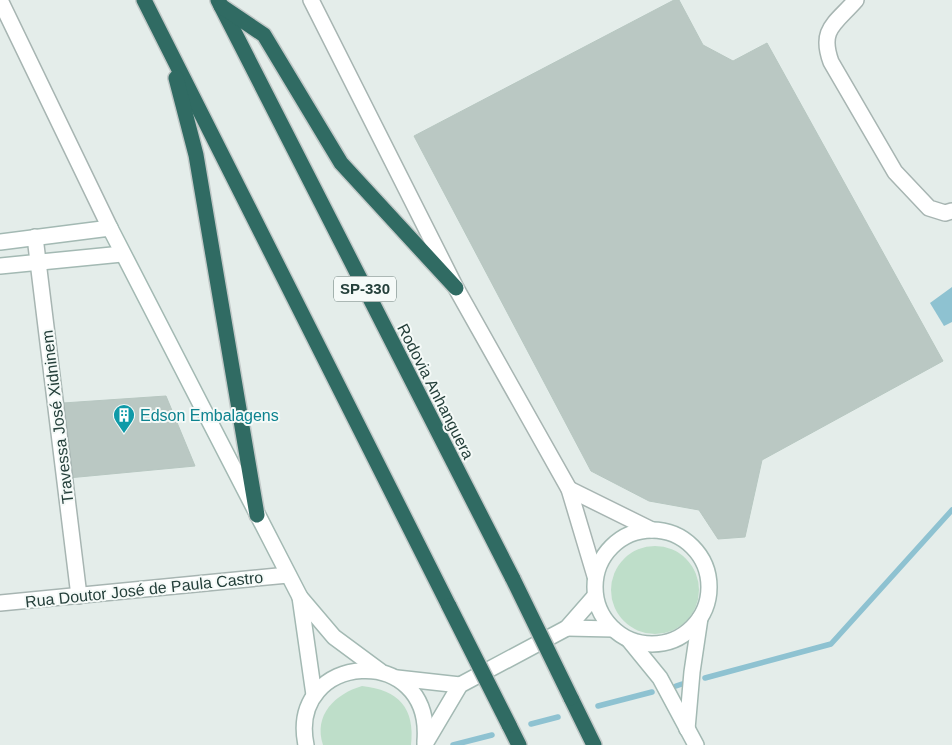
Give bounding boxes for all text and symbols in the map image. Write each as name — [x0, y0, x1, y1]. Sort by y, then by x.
road number: SP-330 — [334, 276, 396, 302]
street label: Rodovia Anhanguera — [394, 321, 477, 462]
street label: Travessa José Xidninem — [38, 329, 77, 505]
building icon: Edson Embalagens — [112, 403, 136, 434]
place label: Edson Embalagens — [140, 407, 279, 424]
street label: Rua Doutor José de Paula Castro — [24, 569, 264, 610]

